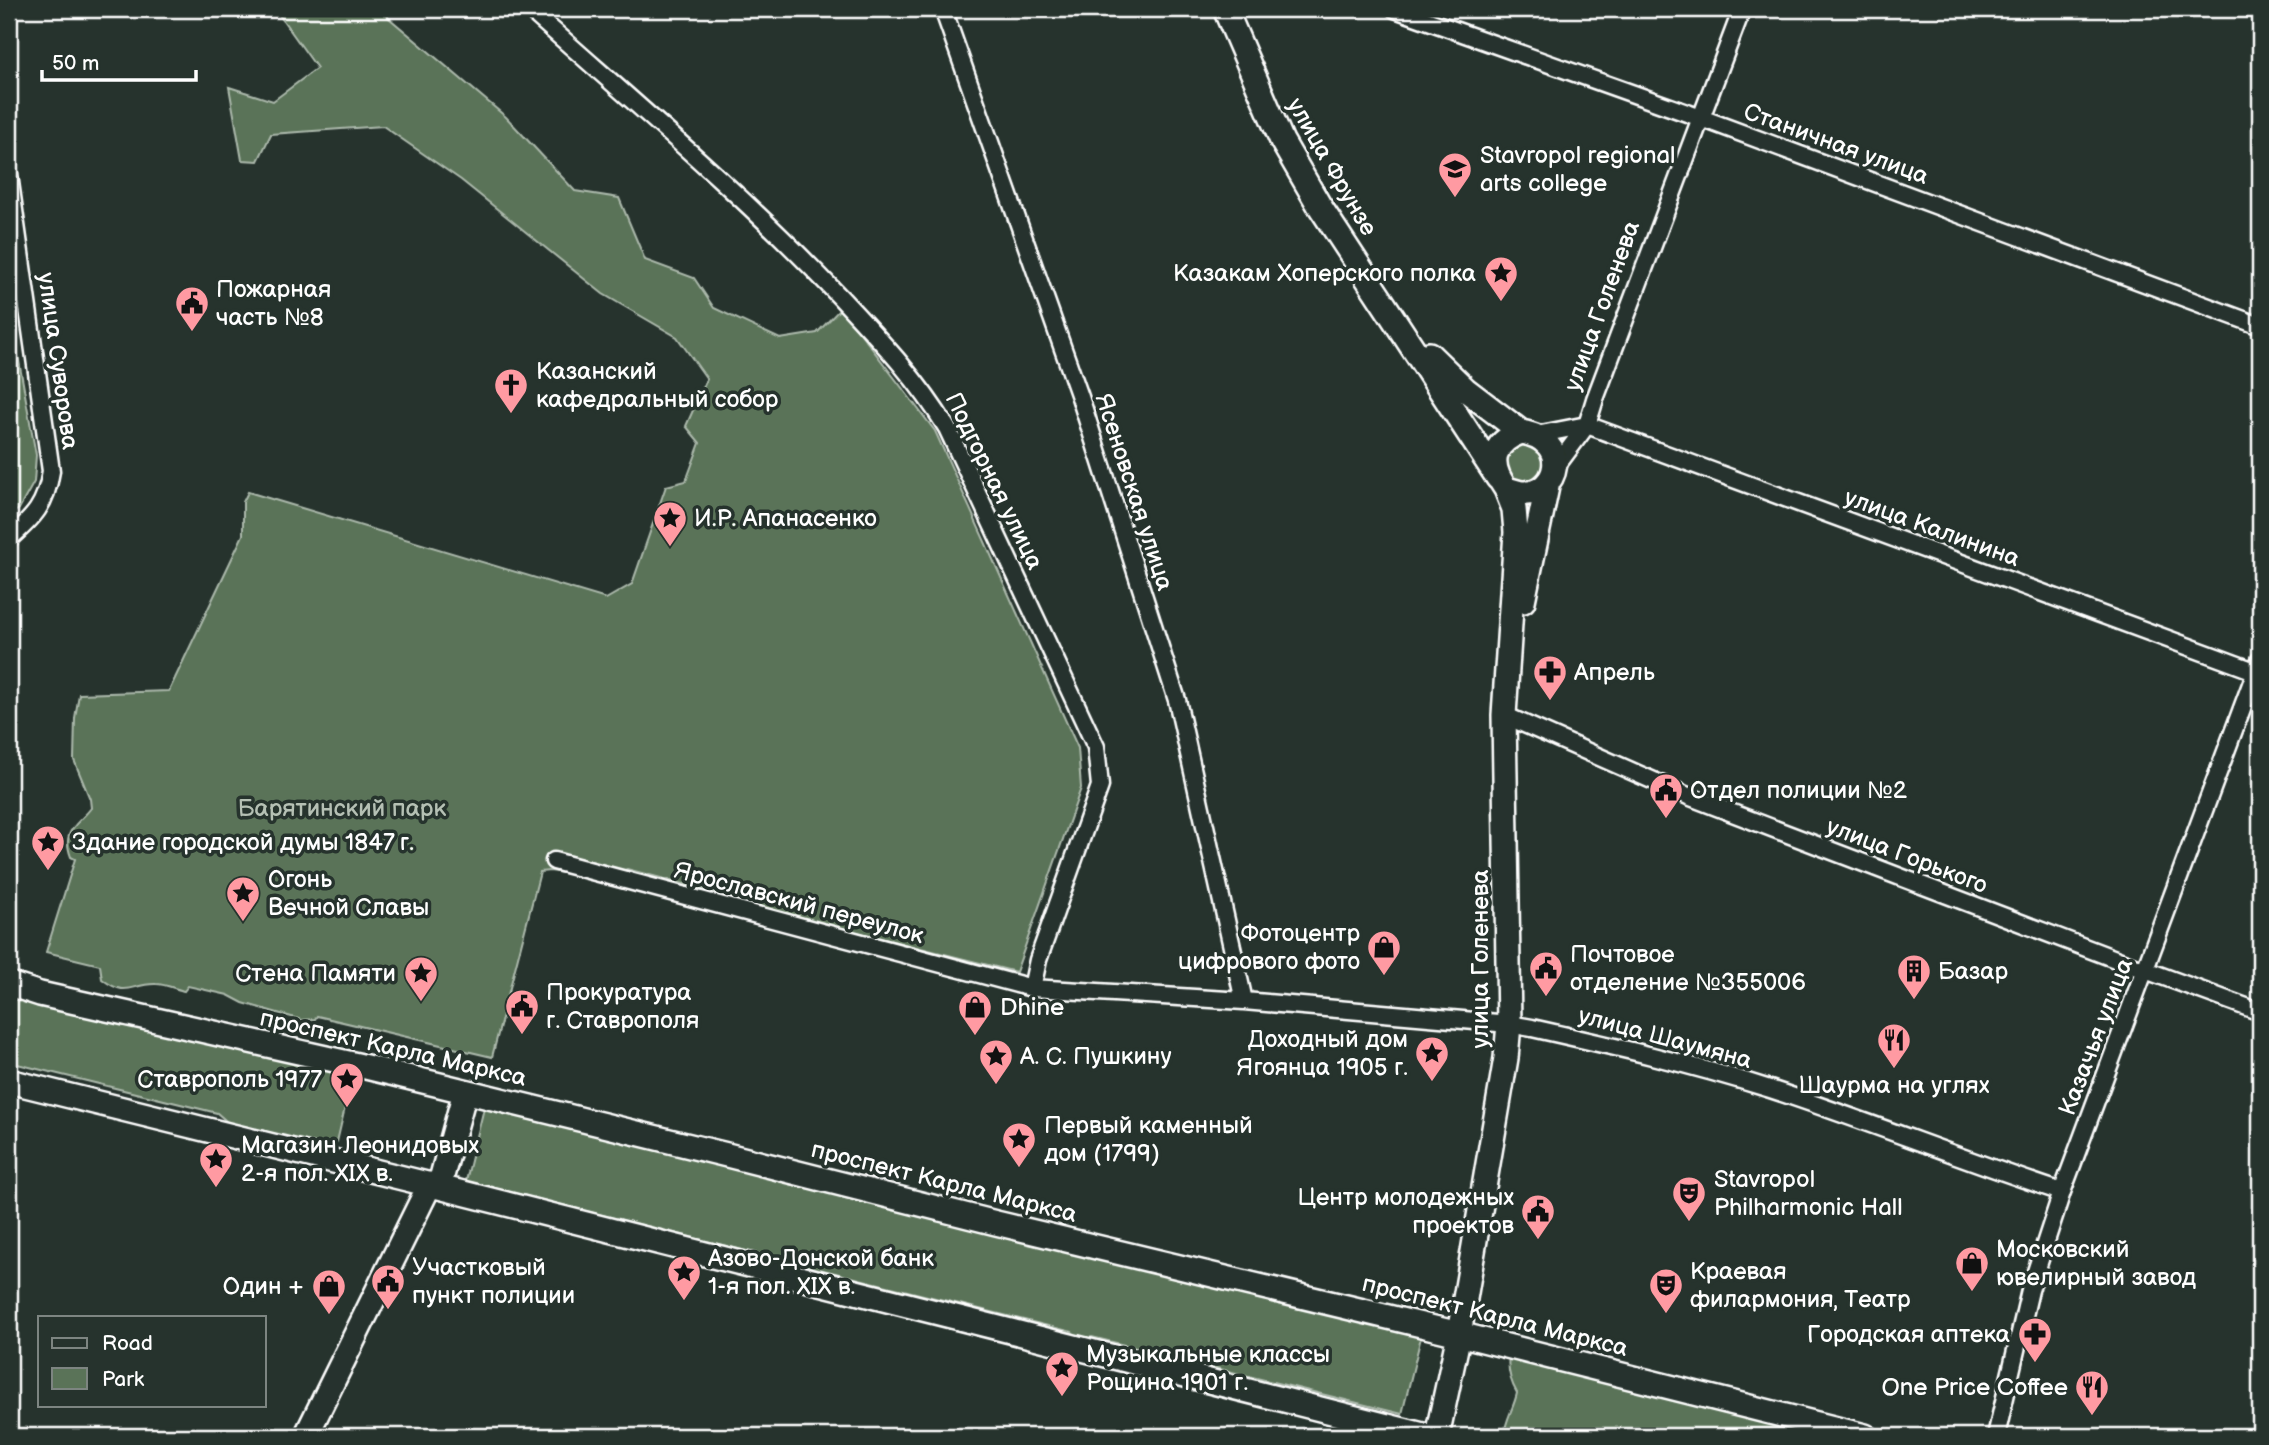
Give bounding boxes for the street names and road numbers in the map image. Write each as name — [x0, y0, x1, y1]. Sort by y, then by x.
street label: улица Фрунзе — [1281, 93, 1383, 241]
street label: Станичная улица — [1740, 97, 1932, 191]
street label: улица Голенева — [1558, 217, 1646, 395]
street label: улица Суворова — [31, 271, 85, 451]
street label: Подгорная улица — [939, 388, 1049, 574]
street label: Ясеновская улица — [1089, 390, 1179, 594]
street label: улица Калинина — [1840, 483, 2024, 573]
street label: улица Горького — [1822, 812, 1992, 900]
street label: Ярославский переулок — [671, 856, 927, 950]
street label: улица Голенева — [1466, 869, 1495, 1049]
street label: Казачья улица — [2053, 954, 2139, 1120]
street label: улица Шаумяна — [1575, 1001, 1755, 1075]
street label: проспект Карла Маркса — [257, 1003, 529, 1093]
street label: проспект Карла Маркса — [808, 1135, 1080, 1229]
street label: проспект Карла Маркса — [1359, 1269, 1631, 1363]

